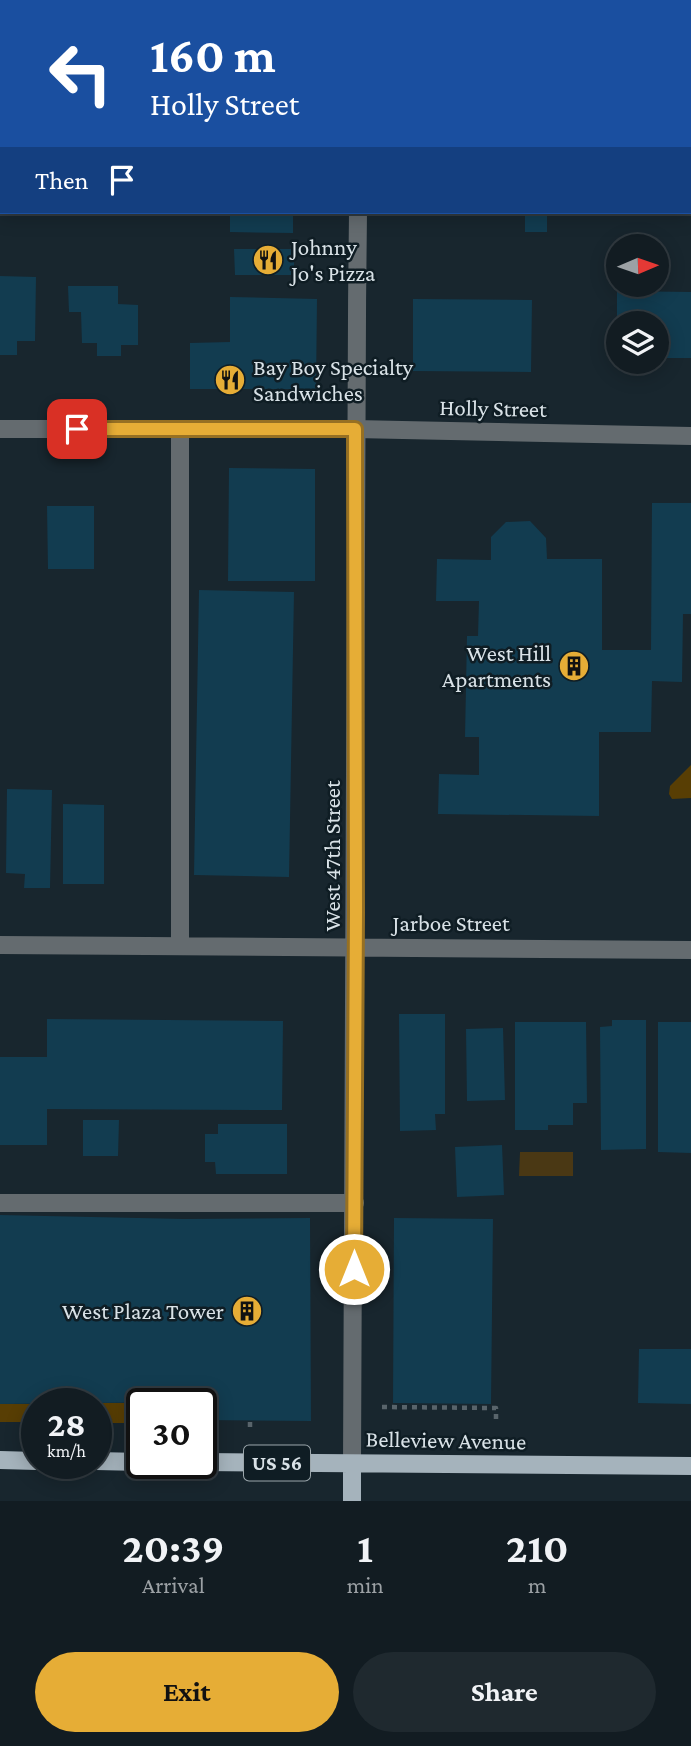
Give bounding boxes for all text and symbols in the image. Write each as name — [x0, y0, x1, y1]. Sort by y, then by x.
icon: left — [35, 28, 126, 119]
text: 160 m — [150, 28, 276, 83]
text: Holly Street — [150, 86, 299, 122]
icon: arrive — [103, 161, 141, 199]
text: Then — [35, 166, 89, 195]
place label: Johnny Jo's Pizza — [289, 234, 376, 286]
north arrow — [606, 234, 668, 298]
map controls — [606, 234, 669, 374]
restaurant icon: Johnny Jo's Pizza — [251, 243, 285, 277]
button: layers — [606, 311, 669, 374]
place label: Bay Boy Specialty Sandwiches — [253, 354, 414, 406]
restaurant icon: Bay Boy Specialty Sandwiches — [213, 363, 247, 397]
street label: Holly Street — [439, 394, 547, 422]
pin — [47, 399, 107, 459]
icon: arrive — [58, 410, 96, 448]
place label: West Hill Apartments — [442, 640, 551, 692]
building icon: West Hill Apartments — [557, 649, 591, 683]
street label: West 47th Street — [319, 780, 345, 932]
street label: Jarboe Street — [390, 910, 510, 936]
position arrow — [317, 1232, 391, 1306]
building icon: West Plaza Tower — [230, 1294, 264, 1328]
place label: West Plaza Tower — [62, 1298, 224, 1324]
speed limit sign: 30 — [126, 1388, 217, 1479]
text: 28 — [47, 1405, 86, 1444]
street label: Belleview Avenue — [366, 1426, 526, 1454]
text: km/h — [47, 1441, 86, 1461]
road number: US 56 — [244, 1446, 310, 1480]
text: 20:39 — [122, 1524, 224, 1571]
text: 1 — [357, 1524, 373, 1571]
text: 210 — [506, 1524, 569, 1571]
text: Arrival — [142, 1572, 205, 1598]
text: min — [347, 1572, 384, 1598]
text: m — [528, 1572, 547, 1598]
button: Exit — [35, 1652, 339, 1732]
button: Share — [353, 1652, 656, 1732]

